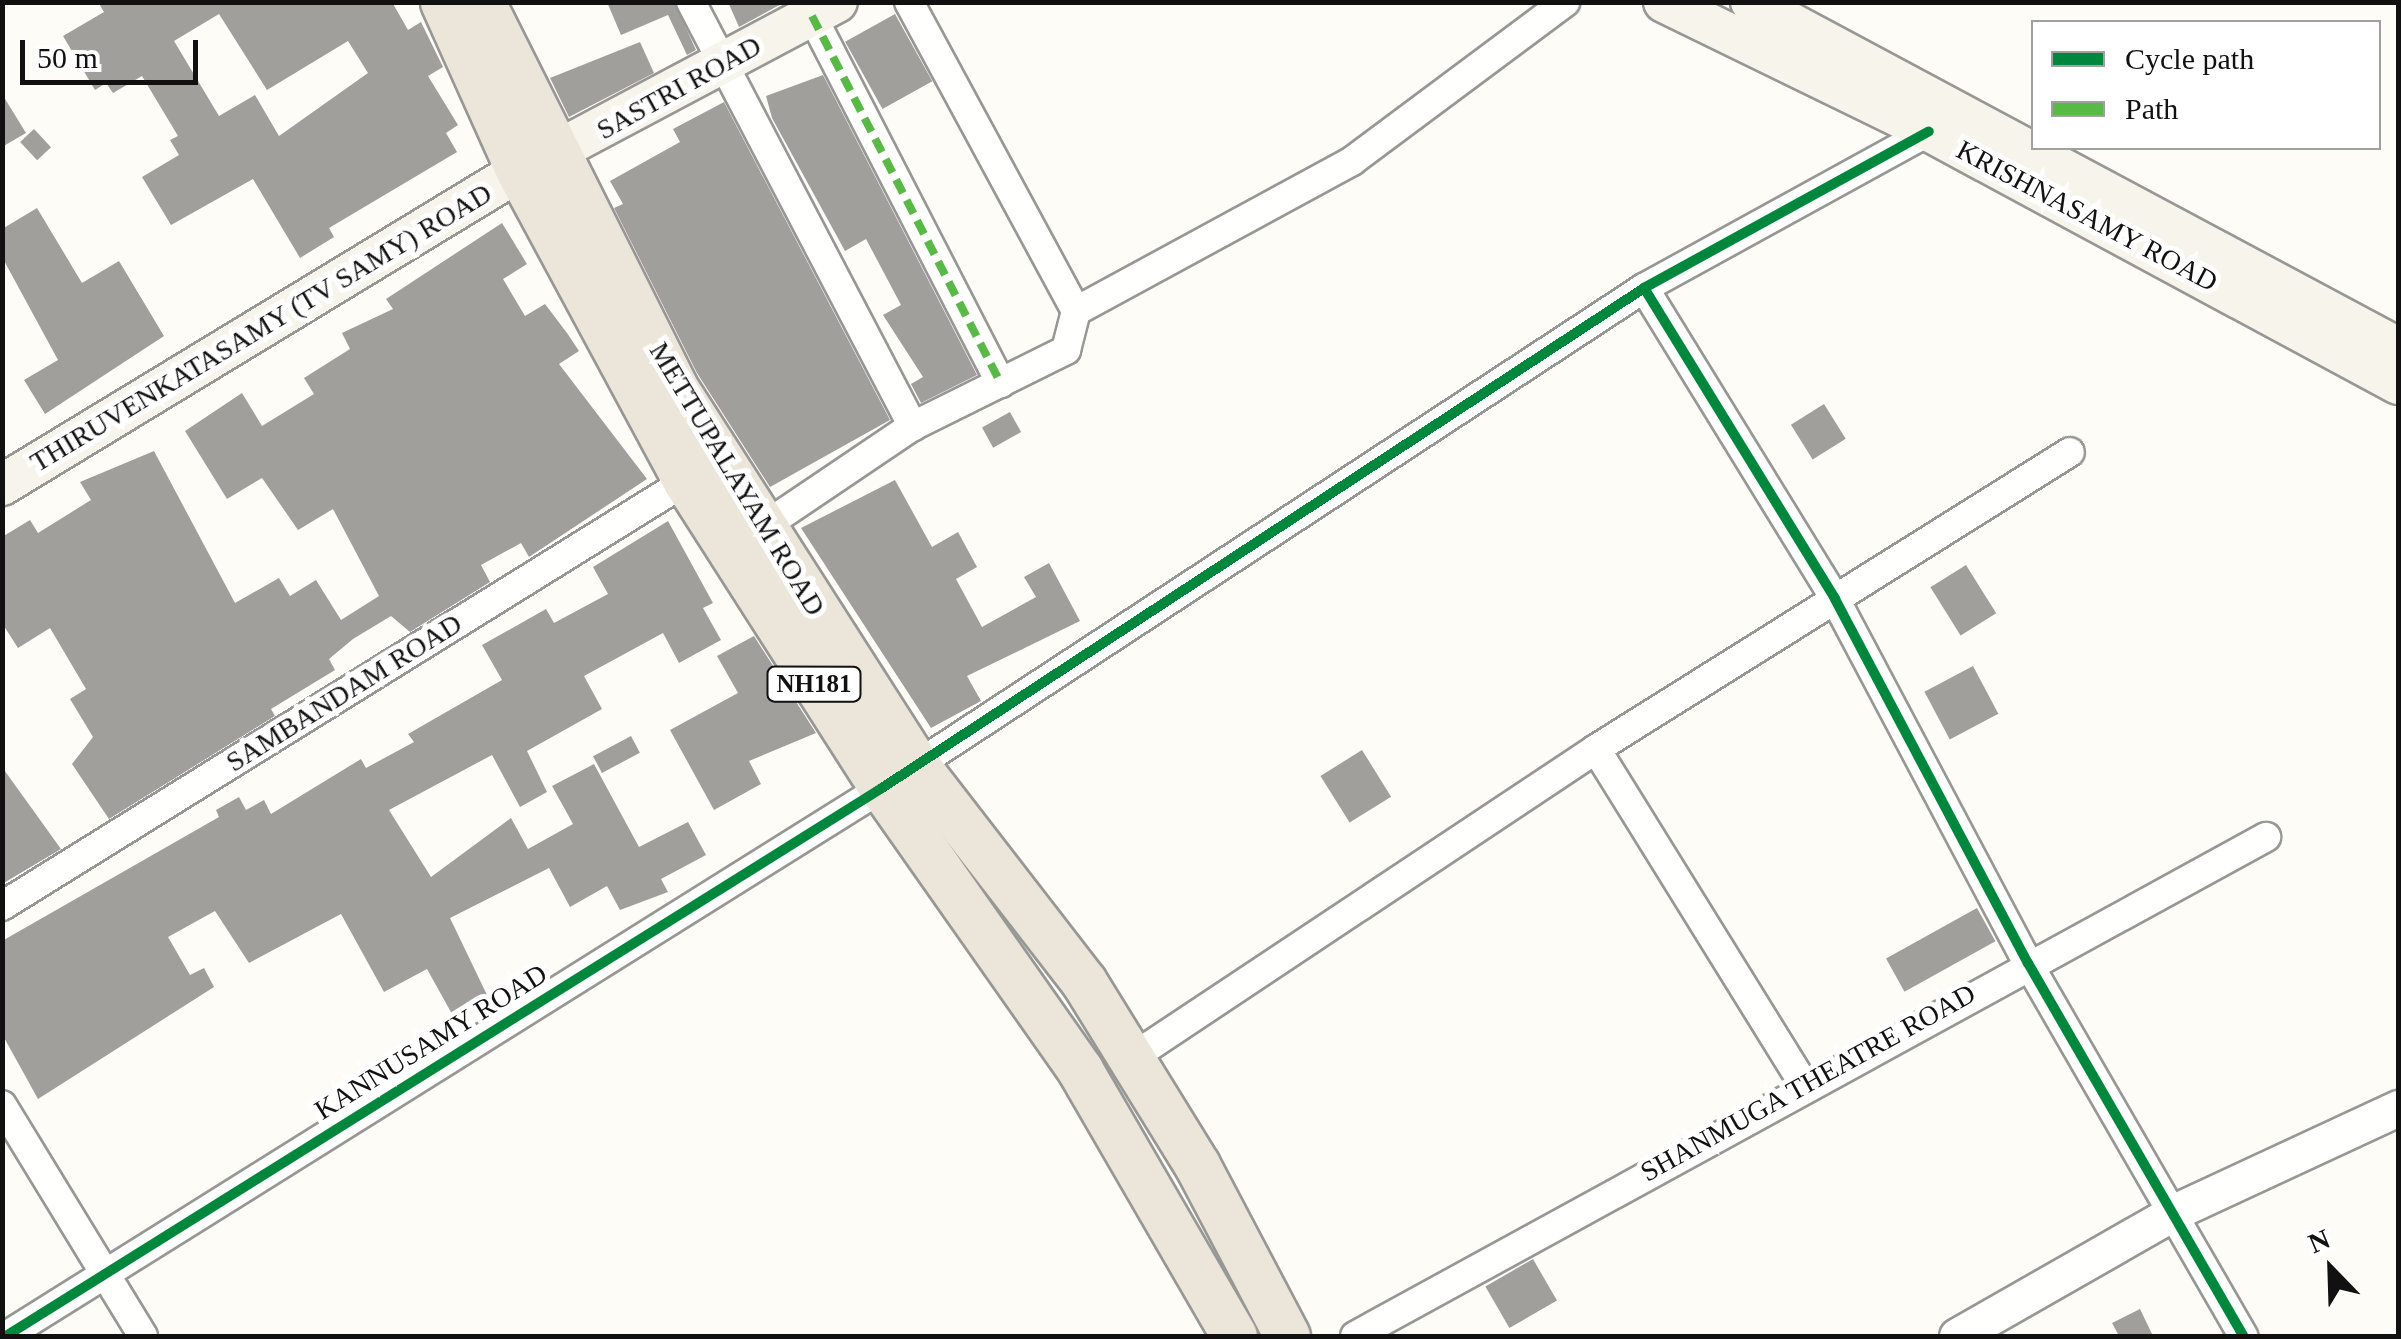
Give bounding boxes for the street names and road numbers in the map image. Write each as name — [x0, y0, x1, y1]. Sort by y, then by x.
street label: SASTRI ROAD — [591, 29, 767, 147]
street label: KRISHNASAMY ROAD — [1950, 133, 2224, 299]
street label: THIRUVENKATASAMY (TV SAMY) ROAD — [24, 176, 498, 480]
street label: METTUPALAYAM ROAD — [642, 336, 832, 622]
street label: SAMBANDAM ROAD — [220, 607, 468, 779]
road number: NH181 — [766, 664, 862, 704]
street label: KANNUSAMY ROAD — [308, 957, 554, 1127]
street label: SHANMUGA THEATRE ROAD — [1634, 976, 1982, 1190]

